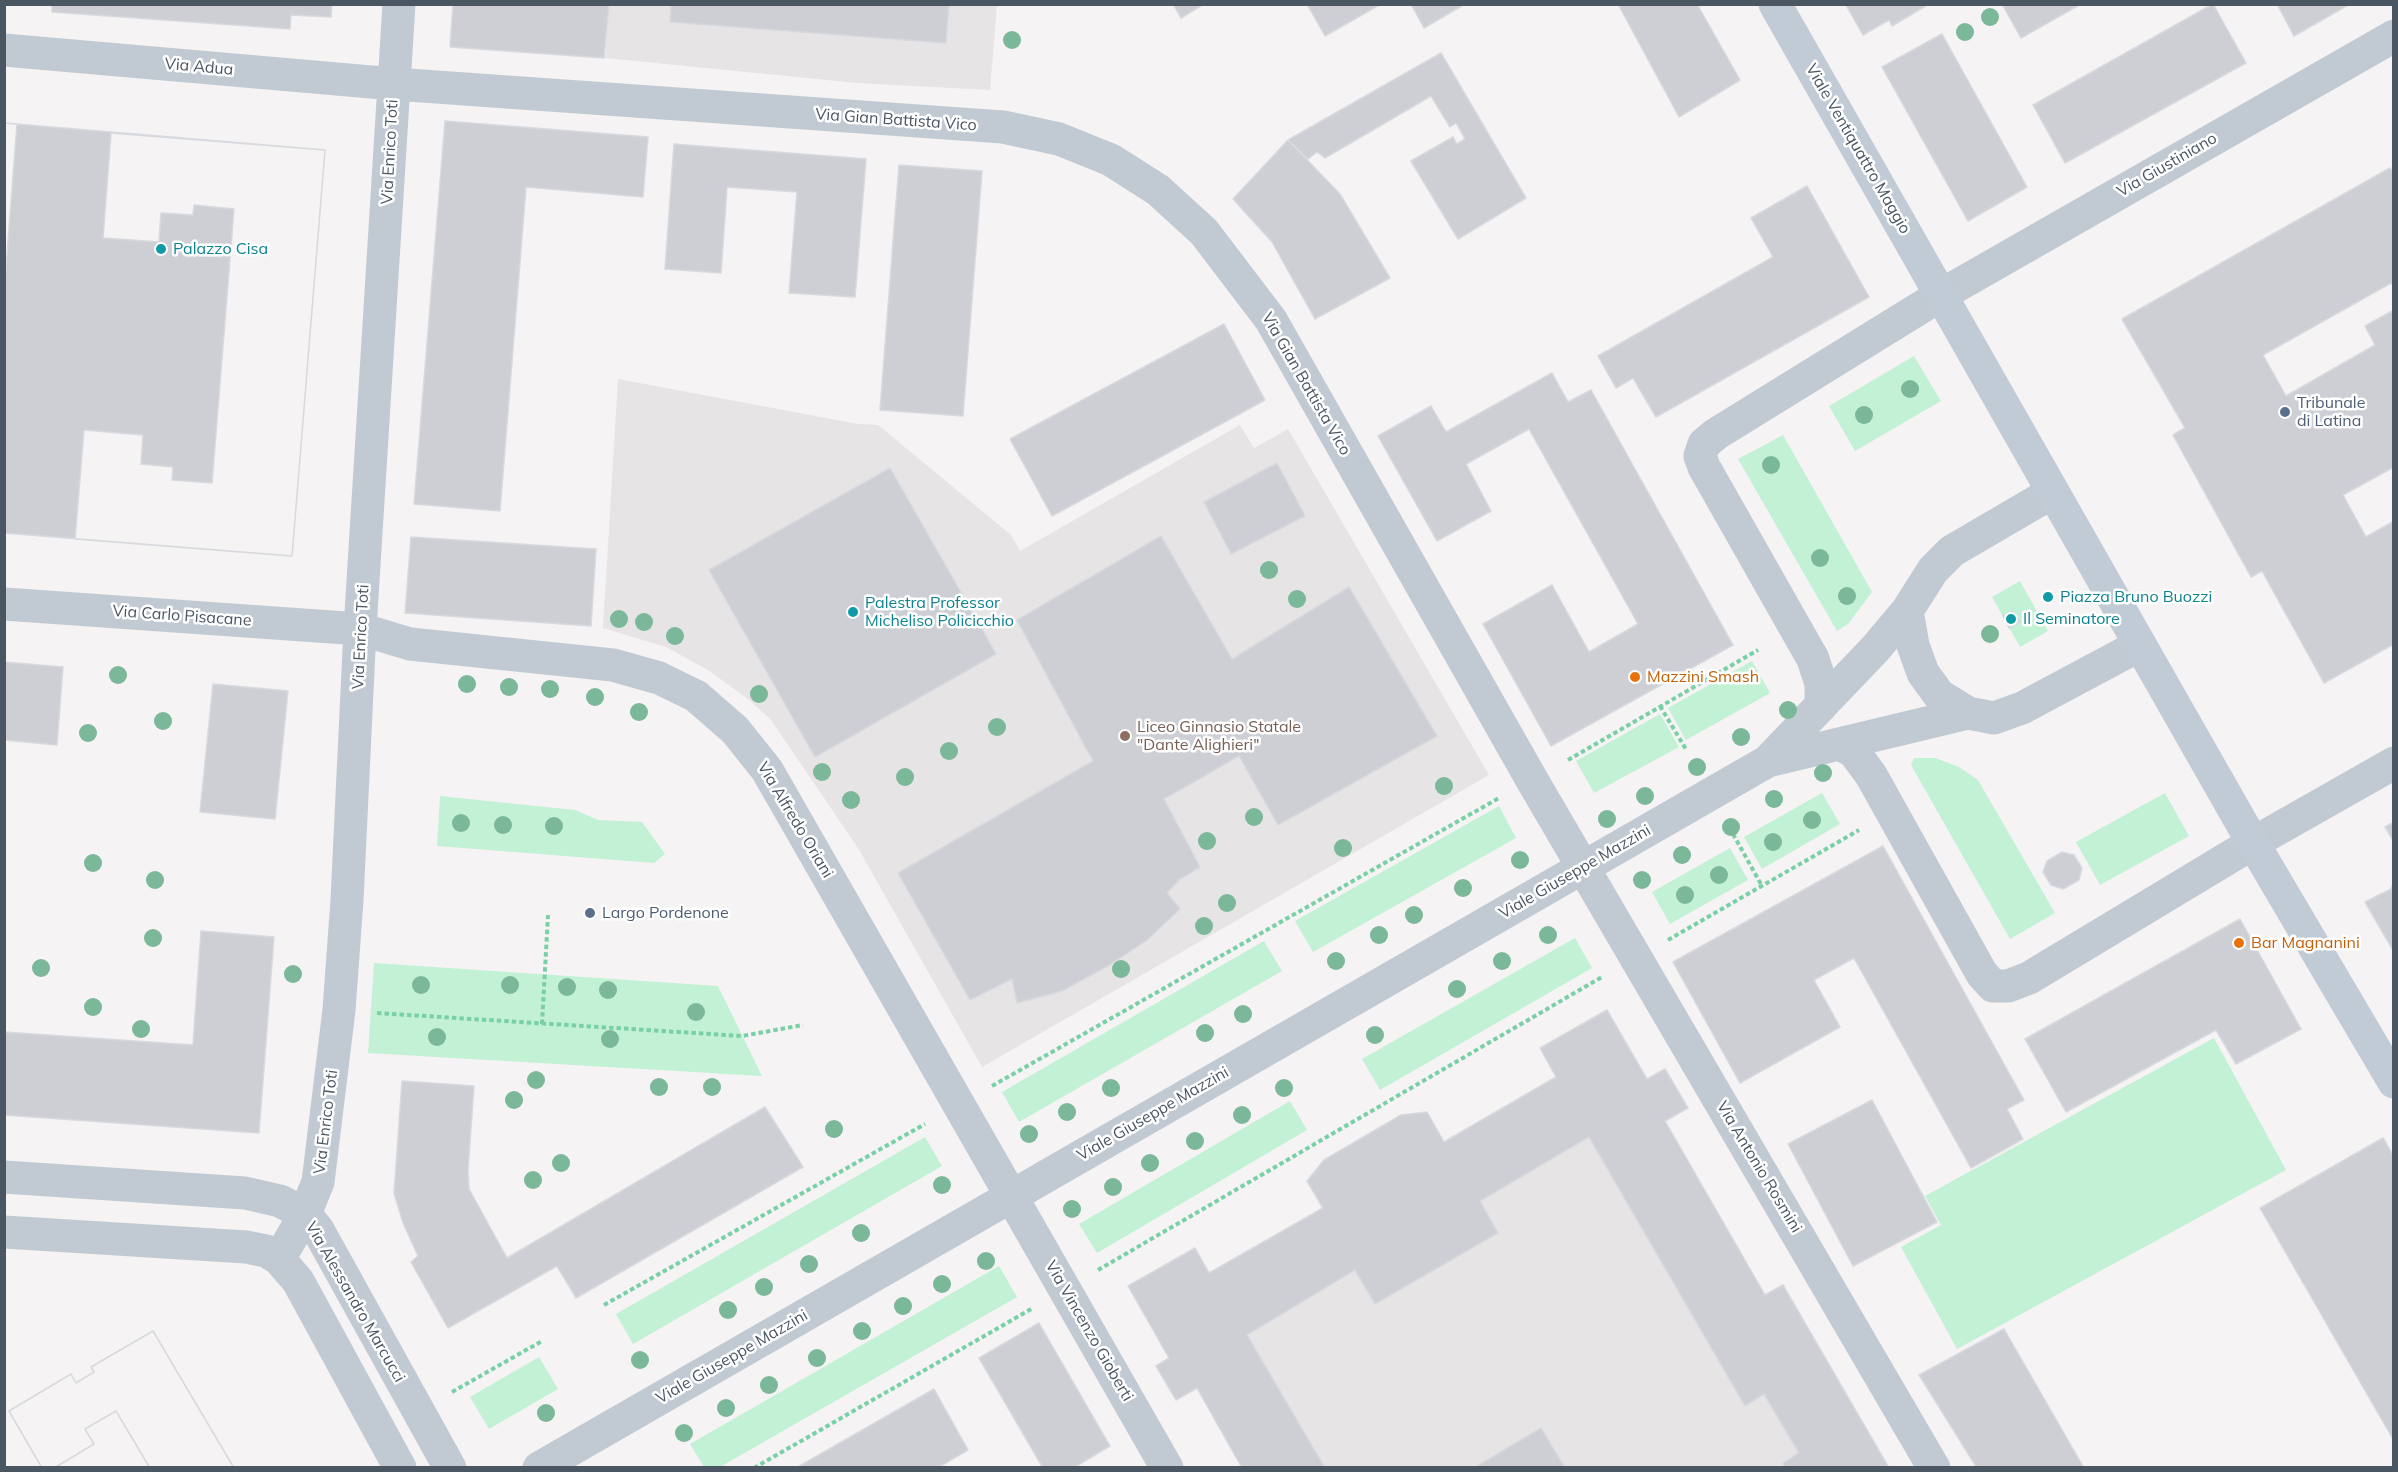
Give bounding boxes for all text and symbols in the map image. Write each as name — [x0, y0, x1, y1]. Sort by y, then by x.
street label: Via Adua — [164, 54, 234, 80]
street label: Viale Ventiquattro Maggio — [1801, 61, 1915, 237]
street label: Via Enrico Toti — [378, 99, 402, 205]
street label: Via Gian Battista Vico — [815, 105, 977, 135]
street label: Via Giustiniano — [2114, 129, 2220, 201]
place label: Palazzo Cisa — [173, 239, 268, 259]
marker: Palazzo Cisa — [154, 242, 168, 256]
street label: Via Gian Battista Vico — [1257, 309, 1355, 459]
place label: Tribunale di Latina — [2297, 393, 2365, 431]
marker: Tribunale di Latina — [2278, 405, 2292, 419]
street label: Via Enrico Toti — [349, 584, 373, 690]
place label: Piazza Bruno Buozzi — [2060, 587, 2212, 607]
marker: Piazza Bruno Buozzi — [2041, 590, 2055, 604]
place label: Palestra Professor Micheliso Policicchio — [865, 593, 1014, 631]
street label: Via Carlo Pisacane — [112, 602, 252, 630]
marker: Palestra Professor Micheliso Policicchio — [846, 605, 860, 619]
place label: Il Seminatore — [2023, 609, 2120, 629]
marker: Il Seminatore — [2004, 612, 2018, 626]
place label: Mazzini Smash — [1647, 667, 1759, 687]
marker: Mazzini Smash — [1628, 670, 1642, 684]
place label: Liceo Ginnasio Statale "Dante Alighieri" — [1137, 717, 1301, 755]
marker: Liceo Ginnasio Statale "Dante Alighieri" — [1118, 729, 1132, 743]
street label: Via Alfredo Oriani — [753, 759, 837, 881]
street label: Viale Giuseppe Mazzini — [1496, 821, 1654, 923]
place label: Largo Pordenone — [602, 903, 729, 923]
marker: Largo Pordenone — [583, 906, 597, 920]
place label: Bar Magnanini — [2251, 933, 2360, 953]
marker: Bar Magnanini — [2232, 936, 2246, 950]
street label: Viale Giuseppe Mazzini — [1074, 1063, 1232, 1165]
street label: Via Enrico Toti — [310, 1069, 342, 1175]
street label: Via Antonio Rosmini — [1712, 1098, 1806, 1236]
street label: Via Alessandro Marcucci — [301, 1218, 409, 1386]
street label: Via Vincenzo Gioberti — [1041, 1257, 1137, 1405]
street label: Viale Giuseppe Mazzini — [653, 1306, 811, 1408]

